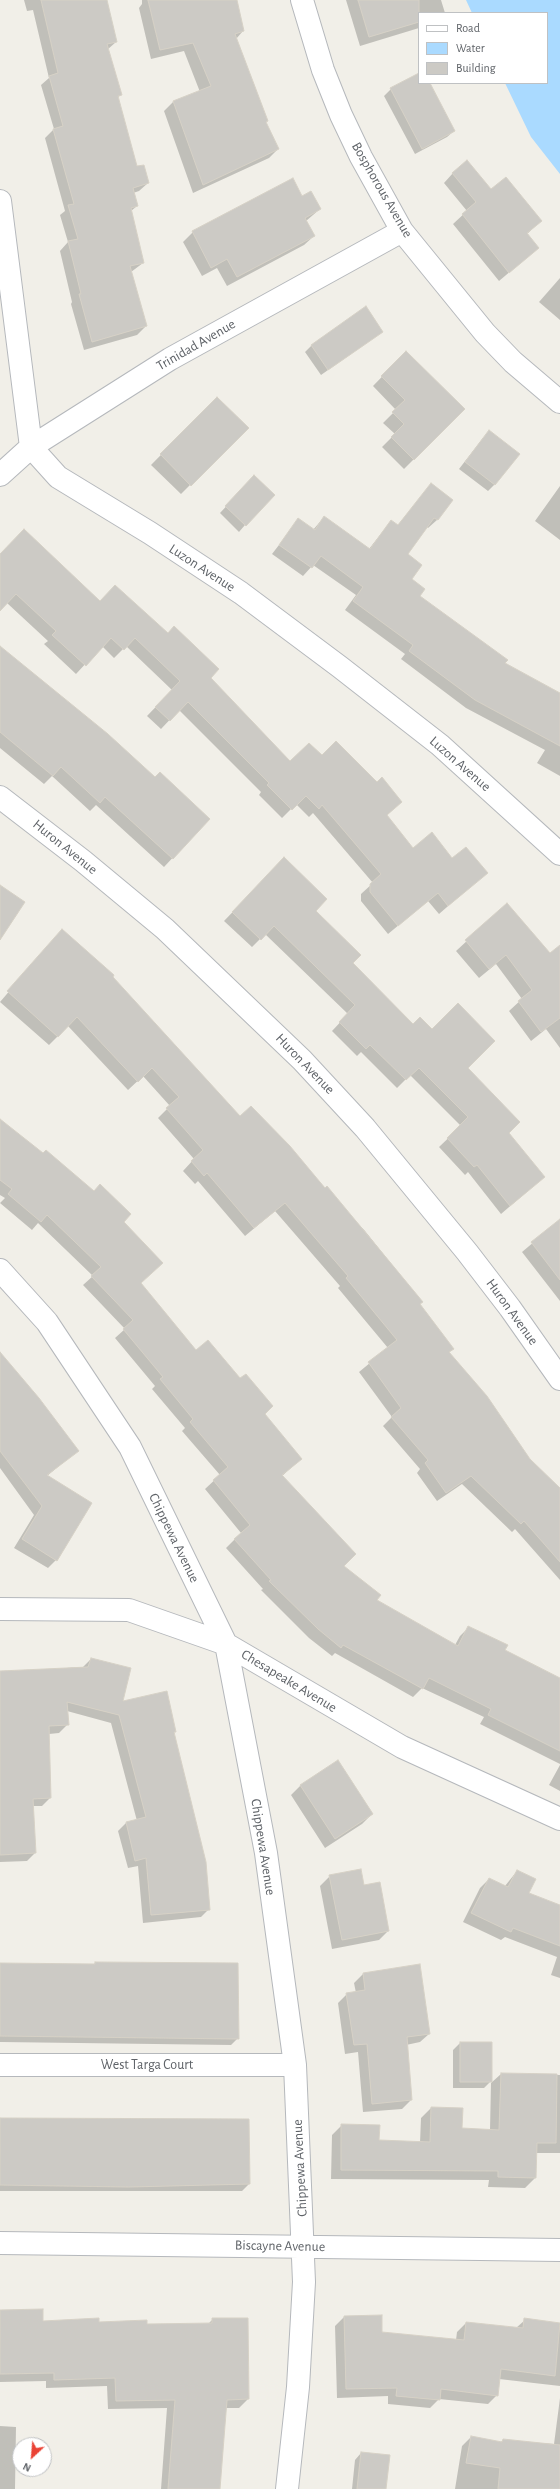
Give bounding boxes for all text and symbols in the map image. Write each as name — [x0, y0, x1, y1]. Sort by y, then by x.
legend — [418, 12, 548, 84]
text: Road — [456, 22, 480, 34]
text: Water — [456, 42, 485, 54]
text: Building — [456, 62, 496, 74]
street label: Bosphorous Avenue — [348, 139, 416, 241]
street label: Trinidad Avenue — [153, 316, 239, 374]
street label: Luzon Avenue — [166, 540, 238, 596]
street label: Luzon Avenue — [426, 733, 494, 795]
street label: Huron Avenue — [29, 816, 101, 878]
street label: Huron Avenue — [272, 1030, 338, 1098]
street label: Huron Avenue — [482, 1276, 542, 1348]
street label: Chippewa Avenue — [145, 1491, 203, 1585]
street label: Chesapeake Avenue — [238, 1646, 340, 1716]
street label: Chippewa Avenue — [247, 1798, 279, 1896]
street label: West Targa Court — [101, 2057, 193, 2073]
street label: Chippewa Avenue — [289, 2119, 311, 2217]
street label: Biscayne Avenue — [235, 2237, 325, 2255]
north arrow — [12, 2437, 52, 2477]
text: N — [21, 2461, 33, 2474]

